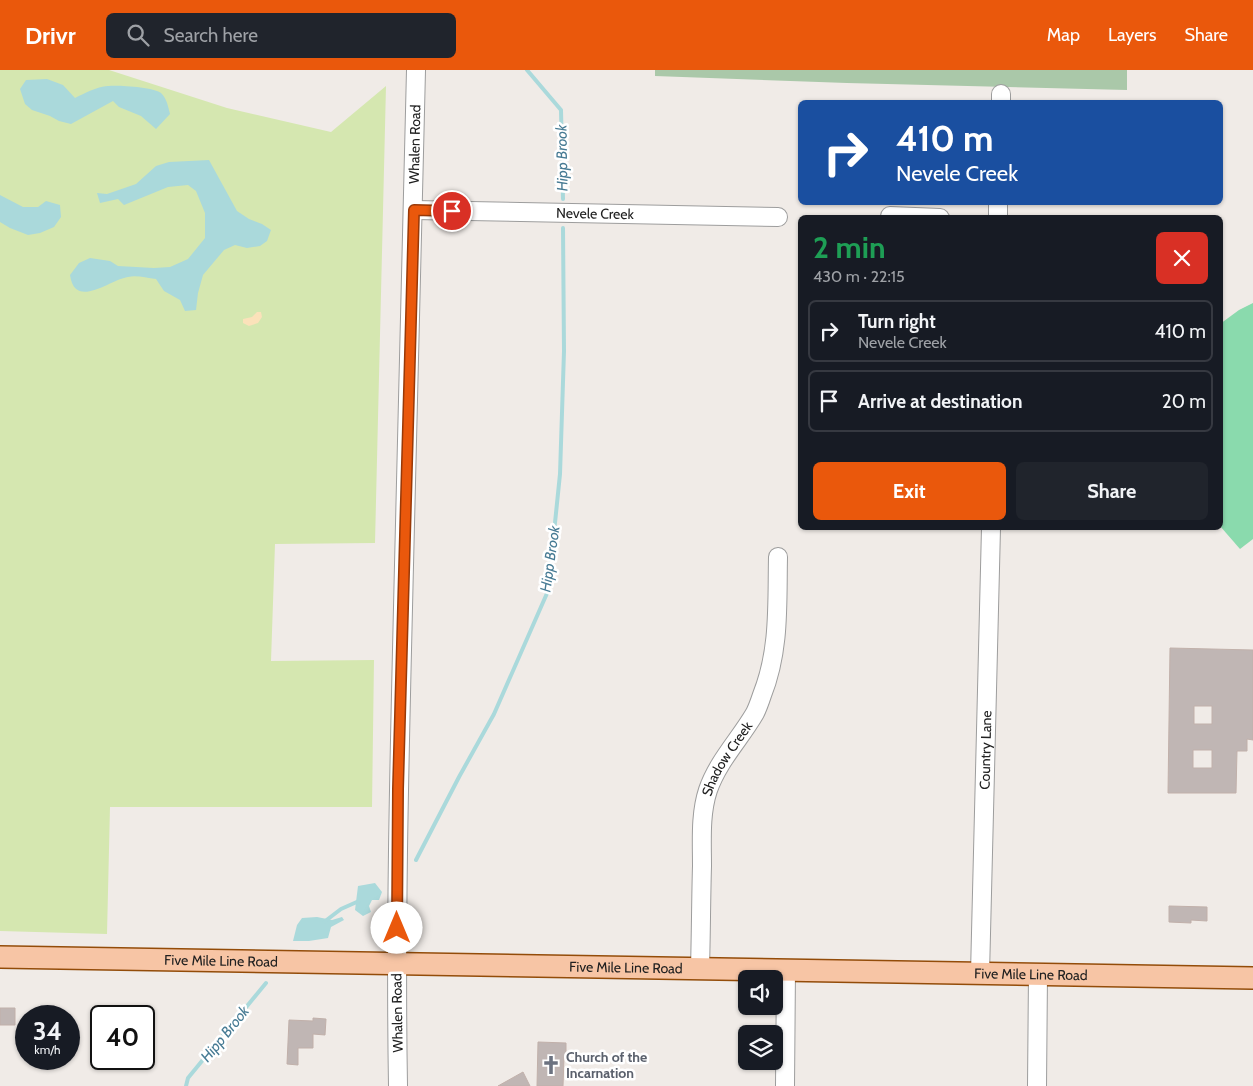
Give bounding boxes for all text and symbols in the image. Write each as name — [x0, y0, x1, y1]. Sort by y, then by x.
search box — [106, 13, 456, 58]
text: Drivr — [25, 21, 76, 50]
icon: search — [124, 21, 152, 49]
text: Search here — [164, 24, 258, 47]
text: Map — [1047, 24, 1080, 46]
text: Layers — [1108, 24, 1157, 46]
text: Share — [1185, 24, 1228, 46]
street label: Whalen Road — [405, 104, 424, 184]
text: 410 m — [896, 117, 993, 160]
icon: right — [813, 120, 878, 185]
water label: Hipp Brook — [552, 124, 572, 192]
text: Nevele Creek — [896, 160, 1018, 187]
pin — [431, 190, 473, 232]
icon: arrive — [438, 197, 466, 225]
street label: Nevele Creek — [556, 204, 635, 223]
text: 2 min — [813, 229, 885, 266]
button: close — [1156, 232, 1208, 284]
text: 430 m · 22:15 — [813, 267, 905, 286]
text: Turn right — [858, 310, 936, 333]
icon: right — [815, 317, 843, 345]
text: 410 m — [1155, 320, 1206, 343]
text: Nevele Creek — [858, 333, 947, 352]
icon: arrive — [815, 387, 843, 415]
text: Arrive at destination — [858, 390, 1022, 413]
text: 20 m — [1162, 390, 1206, 413]
button: Exit — [813, 462, 1006, 520]
button: Share — [1016, 462, 1208, 520]
water label: Hipp Brook — [536, 524, 564, 593]
street label: Country Lane — [976, 710, 995, 790]
street label: Shadow Creek — [698, 717, 757, 798]
position arrow — [370, 901, 422, 953]
street label: Five Mile Line Road — [164, 951, 278, 971]
street label: Five Mile Line Road — [569, 958, 683, 977]
street label: Five Mile Line Road — [974, 964, 1088, 984]
map controls — [738, 970, 783, 1070]
button: sound — [738, 970, 783, 1015]
street label: Whalen Road — [387, 973, 407, 1053]
water label: Hipp Brook — [197, 1002, 253, 1066]
speed limit sign: 40 — [90, 1005, 155, 1070]
text: 34 — [33, 1016, 62, 1046]
button: layers — [738, 1025, 783, 1070]
text: km/h — [34, 1042, 61, 1057]
place label: Church of the Incarnation — [566, 1048, 647, 1082]
church icon: Church of the Incarnation — [540, 1054, 562, 1076]

